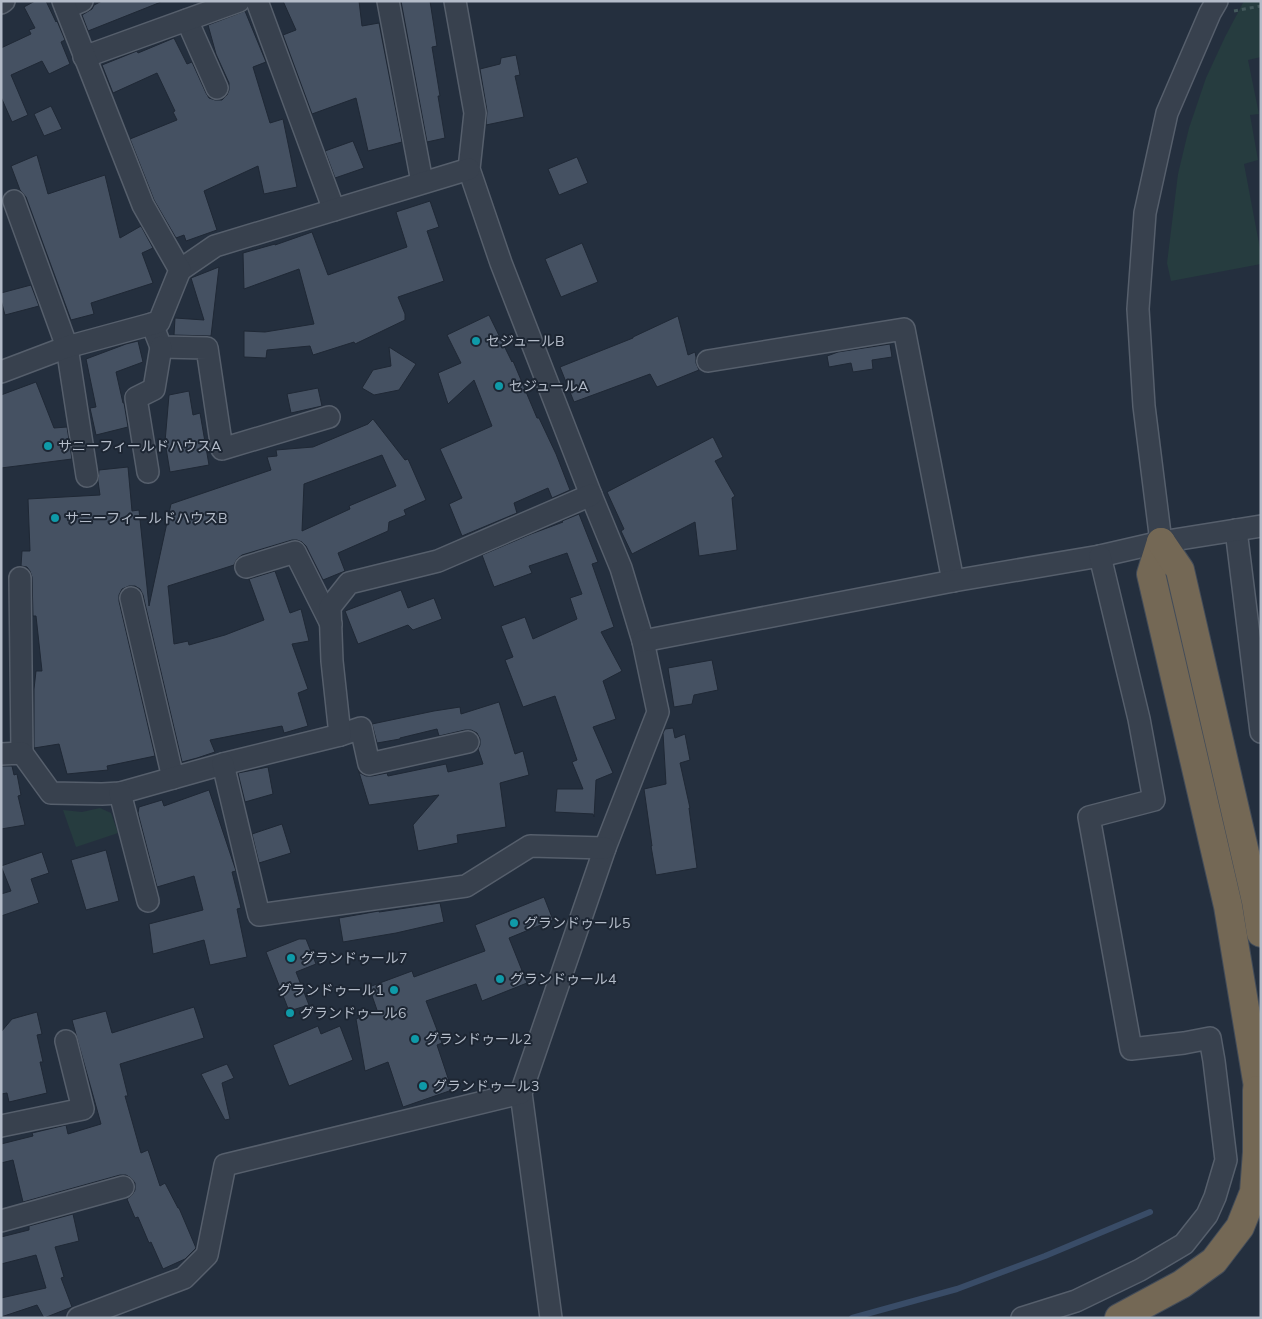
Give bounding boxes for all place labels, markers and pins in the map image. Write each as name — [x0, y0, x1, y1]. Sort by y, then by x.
place label: セジュールB — [486, 332, 565, 350]
marker: セジュールB — [470, 335, 482, 347]
place label: セジュールA — [509, 377, 589, 395]
marker: セジュールA — [493, 380, 505, 392]
place label: サニーフィールドハウスA — [58, 437, 222, 455]
marker: サニーフィールドハウスA — [42, 440, 54, 452]
place label: サニーフィールドハウスB — [65, 509, 227, 527]
marker: サニーフィールドハウスB — [49, 512, 61, 524]
place label: グランドゥール5 — [524, 914, 630, 932]
marker: グランドゥール5 — [508, 917, 520, 929]
place label: グランドゥール7 — [301, 949, 407, 967]
marker: グランドゥール7 — [285, 952, 297, 964]
place label: グランドゥール4 — [510, 970, 617, 988]
marker: グランドゥール4 — [494, 973, 506, 985]
place label: グランドゥール1 — [278, 981, 384, 999]
marker: グランドゥール1 — [388, 984, 400, 996]
place label: グランドゥール6 — [300, 1004, 406, 1022]
marker: グランドゥール6 — [284, 1007, 296, 1019]
place label: グランドゥール2 — [425, 1030, 531, 1048]
marker: グランドゥール2 — [409, 1033, 421, 1045]
place label: グランドゥール3 — [433, 1077, 539, 1095]
marker: グランドゥール3 — [417, 1080, 429, 1092]

